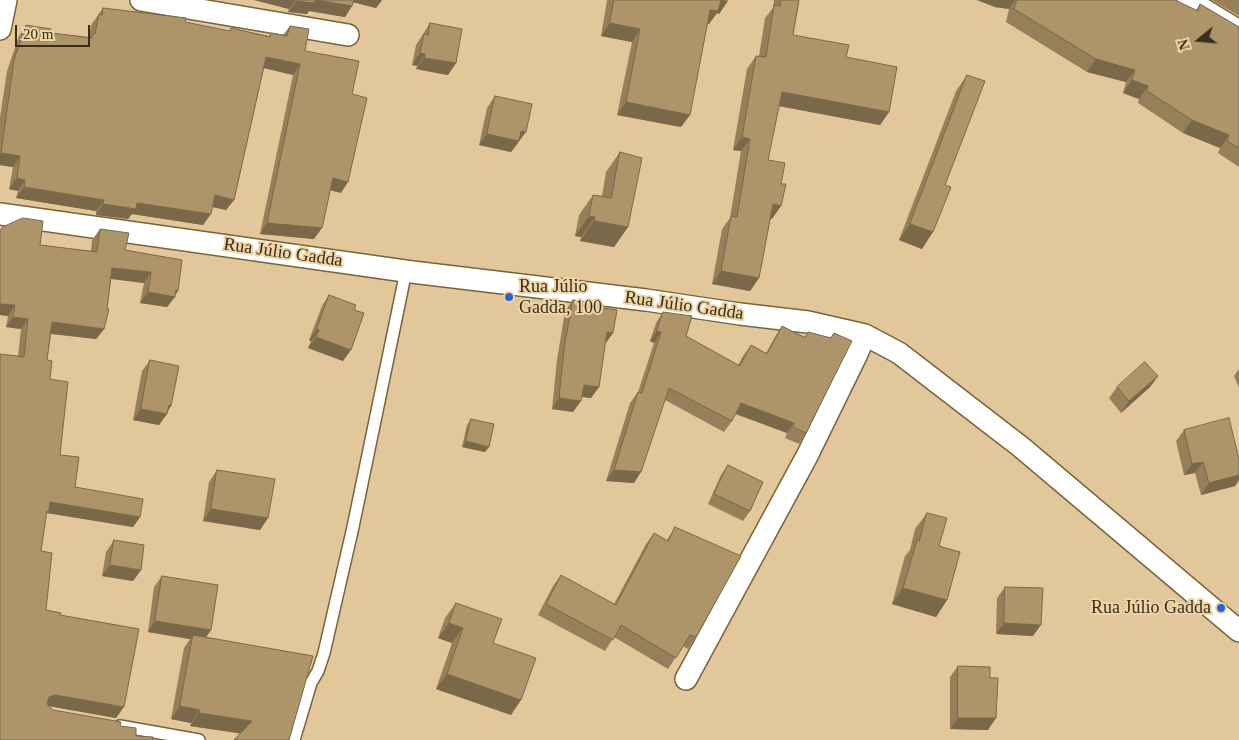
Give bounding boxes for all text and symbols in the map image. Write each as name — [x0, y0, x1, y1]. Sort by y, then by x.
scale bar — [18, 15, 92, 47]
north arrow — [1174, 15, 1224, 65]
text: 20 m — [23, 26, 53, 42]
text: N — [1176, 37, 1193, 52]
street label: Rua Júlio Gadda — [222, 234, 344, 272]
place label: Rua Júlio Gadda, 100 — [519, 276, 602, 318]
street label: Rua Júlio Gadda — [623, 287, 745, 325]
marker: Rua Júlio Gadda, 100 — [503, 291, 515, 303]
place label: Rua Júlio Gadda — [1091, 597, 1211, 619]
marker: Rua Júlio Gadda — [1215, 602, 1227, 614]

